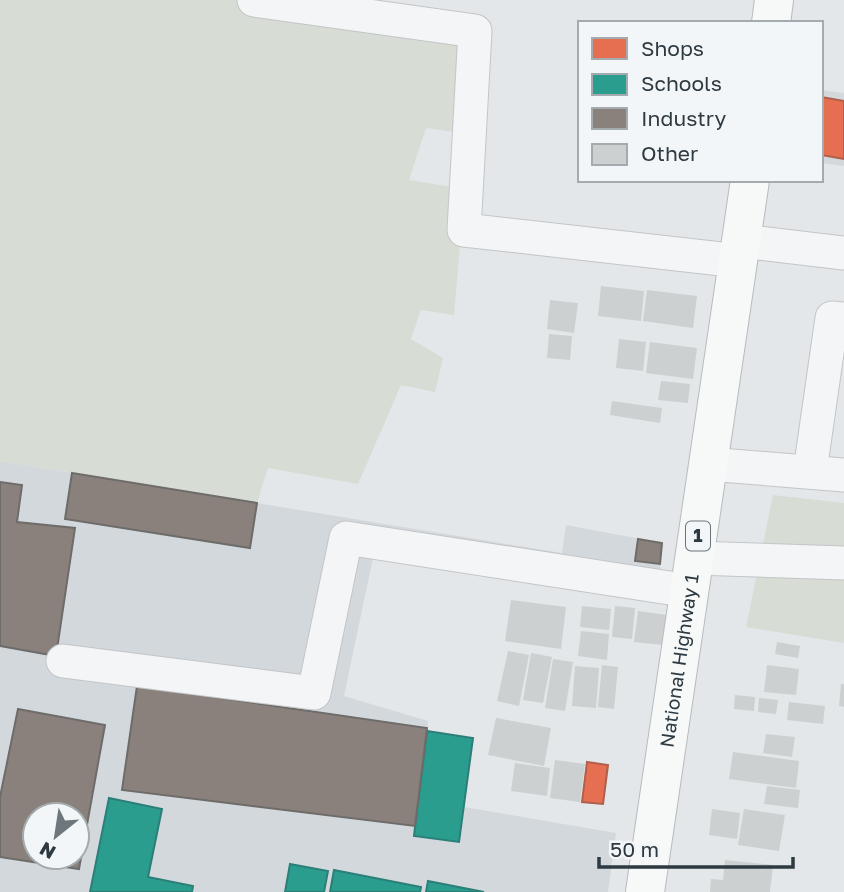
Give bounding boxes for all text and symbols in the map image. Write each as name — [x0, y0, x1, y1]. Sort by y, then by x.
legend — [578, 21, 823, 182]
text: Shops — [641, 35, 704, 61]
text: Schools — [641, 70, 722, 96]
text: Industry — [641, 105, 726, 131]
text: Other — [641, 140, 698, 166]
road number: 1 — [686, 522, 710, 550]
street label: National Highway 1 — [654, 572, 703, 749]
north arrow — [21, 801, 91, 871]
scale bar — [599, 826, 793, 870]
text: 50 m — [610, 836, 659, 862]
text: N — [35, 838, 59, 865]

